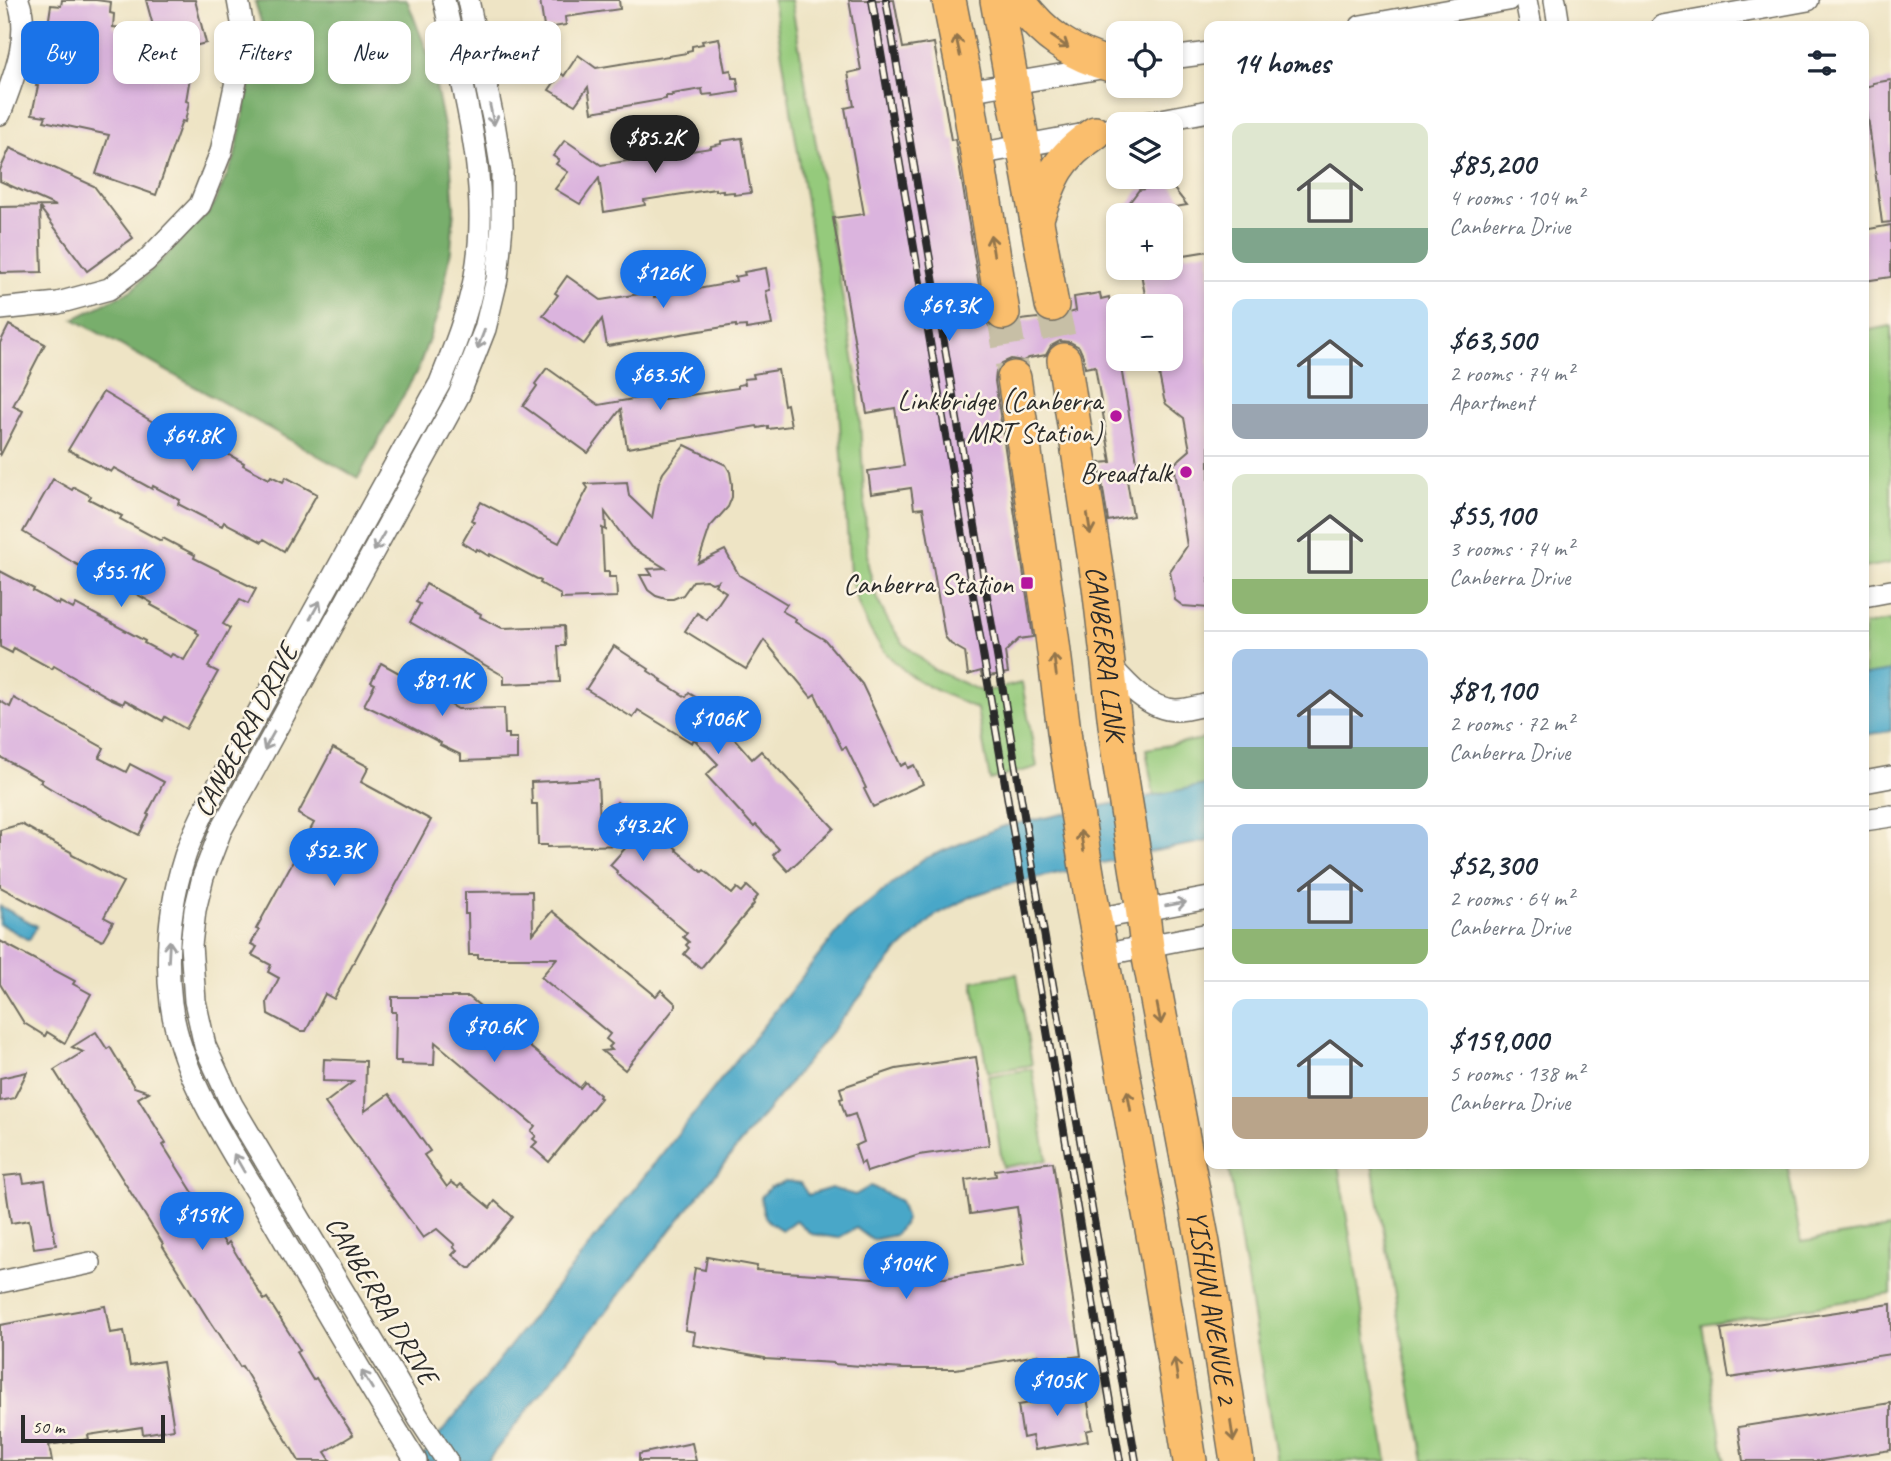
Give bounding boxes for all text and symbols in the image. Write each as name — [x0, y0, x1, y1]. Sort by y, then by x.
chip: Buy — [21, 21, 99, 84]
chip: Rent — [113, 21, 200, 84]
chip: Filters — [214, 21, 314, 84]
chip: New — [328, 21, 411, 84]
chip: Apartment — [425, 21, 561, 84]
map controls — [1106, 21, 1183, 371]
button: locate — [1106, 21, 1183, 98]
one-way arrow — [951, 35, 965, 58]
one-way arrow — [1050, 35, 1069, 49]
text: 14 homes — [1232, 44, 1330, 82]
icon: filters — [1803, 44, 1841, 82]
one-way arrow — [486, 103, 500, 126]
button: layers — [1106, 112, 1183, 189]
pin: $85.2K — [598, 116, 712, 175]
text: $85.2K — [626, 123, 684, 152]
text: $85,200 — [1449, 145, 1535, 183]
icon: home — [1288, 151, 1372, 235]
text: 4 rooms · 104 m² — [1449, 183, 1584, 212]
button: + — [1106, 203, 1183, 280]
text: Canberra Drive — [1449, 212, 1570, 241]
one-way arrow — [986, 235, 999, 257]
pin: $126K — [614, 250, 712, 310]
text: $126K — [636, 258, 690, 287]
pin: $69.3K — [892, 284, 1006, 343]
text: $69.3K — [920, 291, 978, 320]
button: − — [1106, 294, 1183, 371]
text: $63,500 — [1449, 321, 1536, 359]
icon: home — [1288, 327, 1372, 411]
one-way arrow — [474, 328, 487, 349]
pin: $63.5K — [603, 352, 717, 412]
text: 2 rooms · 74 m² — [1449, 359, 1573, 388]
text: $63.5K — [631, 360, 689, 389]
place label: Linkbridge (Canberra MRT Station) — [897, 383, 1105, 450]
text: Apartment — [1449, 388, 1534, 417]
marker: Linkbridge (Canberra MRT Station) — [1108, 408, 1124, 424]
pin: $64.8K — [135, 414, 249, 473]
text: $64.8K — [163, 421, 221, 450]
place label: Breadtalk — [1080, 455, 1174, 490]
marker: Breadtalk — [1178, 464, 1194, 480]
text: $55,100 — [1449, 496, 1535, 534]
icon: home — [1288, 502, 1372, 586]
one-way arrow — [1083, 512, 1096, 535]
one-way arrow — [372, 531, 385, 552]
text: 3 rooms · 74 m² — [1449, 534, 1573, 563]
pin: $55.1K — [64, 550, 178, 609]
text: $55.1K — [93, 557, 149, 586]
street label: CANBERRA LINK — [1079, 563, 1135, 747]
text: Canberra Drive — [1449, 563, 1570, 592]
place label: Canberra Station — [843, 566, 1014, 601]
marker: Canberra Station — [1019, 575, 1035, 591]
one-way arrow — [308, 600, 322, 621]
street label: CANBERRA DRIVE — [185, 634, 307, 822]
one-way arrow — [1049, 654, 1062, 677]
pin: $81.1K — [385, 658, 499, 718]
text: $81.1K — [413, 666, 471, 695]
text: $81,100 — [1449, 671, 1536, 709]
icon: home — [1288, 677, 1372, 761]
pin: $106K — [669, 696, 767, 756]
text: $106K — [691, 704, 745, 733]
text: 2 rooms · 72 m² — [1449, 709, 1573, 738]
one-way arrow — [262, 731, 276, 751]
text: Canberra Drive — [1449, 738, 1570, 767]
pin: $43.2K — [586, 804, 700, 863]
text: $43.2K — [614, 811, 672, 840]
pin: $52.3K — [277, 828, 391, 888]
one-way arrow — [1075, 830, 1088, 853]
text: $52.3K — [305, 836, 363, 865]
text: $52,300 — [1449, 846, 1535, 884]
icon: home — [1288, 852, 1372, 936]
text: 2 rooms · 64 m² — [1449, 884, 1573, 913]
one-way arrow — [1164, 897, 1187, 910]
text: Canberra Drive — [1449, 913, 1570, 942]
one-way arrow — [162, 939, 175, 962]
one-way arrow — [1153, 1002, 1167, 1025]
pin: $70.6K — [437, 1004, 551, 1064]
text: $70.6K — [465, 1012, 523, 1041]
text: $159,000 — [1449, 1021, 1549, 1059]
icon: home — [1288, 1027, 1372, 1111]
text: 5 rooms · 138 m² — [1449, 1059, 1584, 1088]
text: Canberra Drive — [1449, 1088, 1570, 1117]
one-way arrow — [1122, 1090, 1135, 1113]
one-way arrow — [232, 1153, 246, 1173]
pin: $159K — [153, 1192, 251, 1252]
text: $159K — [176, 1200, 228, 1229]
street label: YISHUN AVENUE 2 — [1180, 1207, 1246, 1409]
street label: CANBERRA DRIVE — [318, 1209, 448, 1394]
pin: $104K — [857, 1242, 955, 1301]
text: $104K — [879, 1249, 933, 1278]
pin: $105K — [1008, 1358, 1106, 1418]
one-way arrow — [1169, 1359, 1182, 1381]
text: $105K — [1031, 1366, 1083, 1395]
one-way arrow — [359, 1371, 373, 1391]
scale bar — [21, 1412, 164, 1444]
text: 50 m — [32, 1415, 64, 1439]
one-way arrow — [1226, 1419, 1239, 1442]

